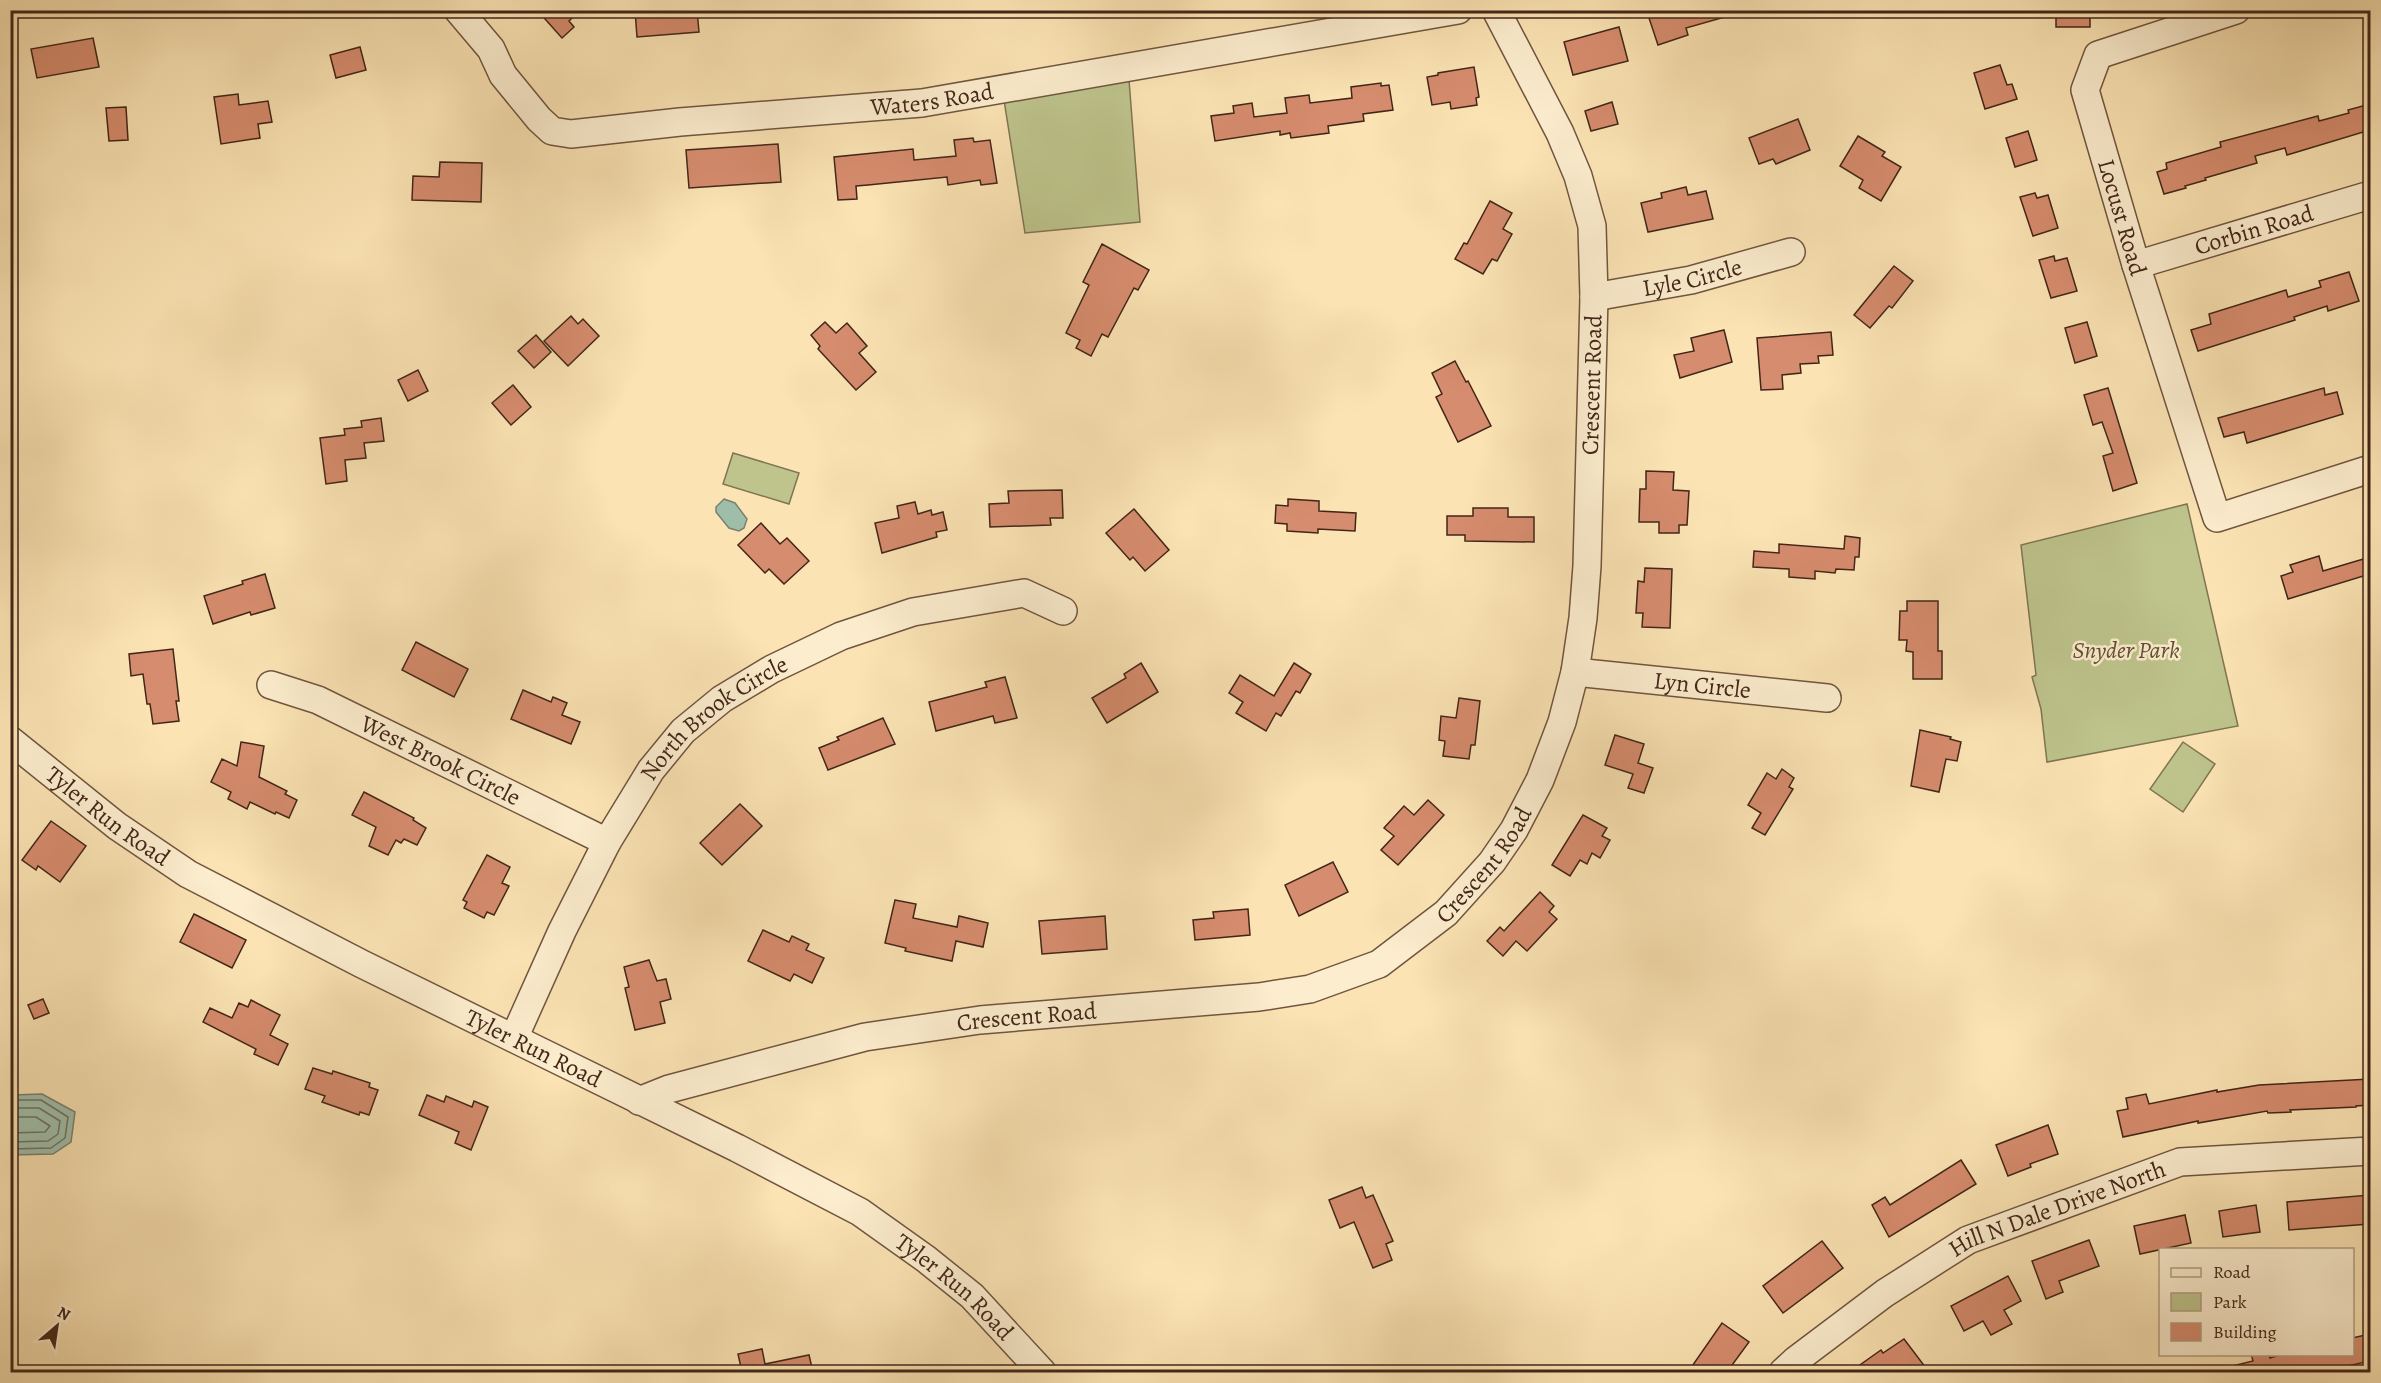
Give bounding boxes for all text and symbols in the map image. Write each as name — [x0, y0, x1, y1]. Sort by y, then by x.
street label: Waters Road — [868, 75, 996, 123]
street label: Locust Road — [2090, 155, 2154, 280]
street label: Corbin Road — [2191, 197, 2317, 263]
street label: Lyle Circle — [1640, 251, 1745, 304]
street label: Crescent Road — [1574, 314, 1610, 455]
park label: Snyder Park — [2072, 634, 2180, 666]
street label: North Brook Circle — [632, 648, 793, 786]
street label: Lyn Circle — [1652, 664, 1753, 706]
street label: West Brook Circle — [354, 707, 526, 813]
street label: Tyler Run Road — [39, 759, 176, 873]
street label: Crescent Road — [1429, 801, 1539, 931]
street label: Crescent Road — [954, 994, 1098, 1039]
street label: Tyler Run Road — [460, 1001, 607, 1095]
street label: Hill N Dale Drive North — [1942, 1153, 2170, 1265]
street label: Tyler Run Road — [889, 1226, 1021, 1347]
legend — [2159, 1248, 2354, 1356]
text: Road — [2213, 1260, 2251, 1284]
text: Park — [2213, 1290, 2247, 1314]
north arrow — [27, 1296, 87, 1356]
text: N — [53, 1301, 75, 1326]
text: Building — [2213, 1320, 2277, 1344]

